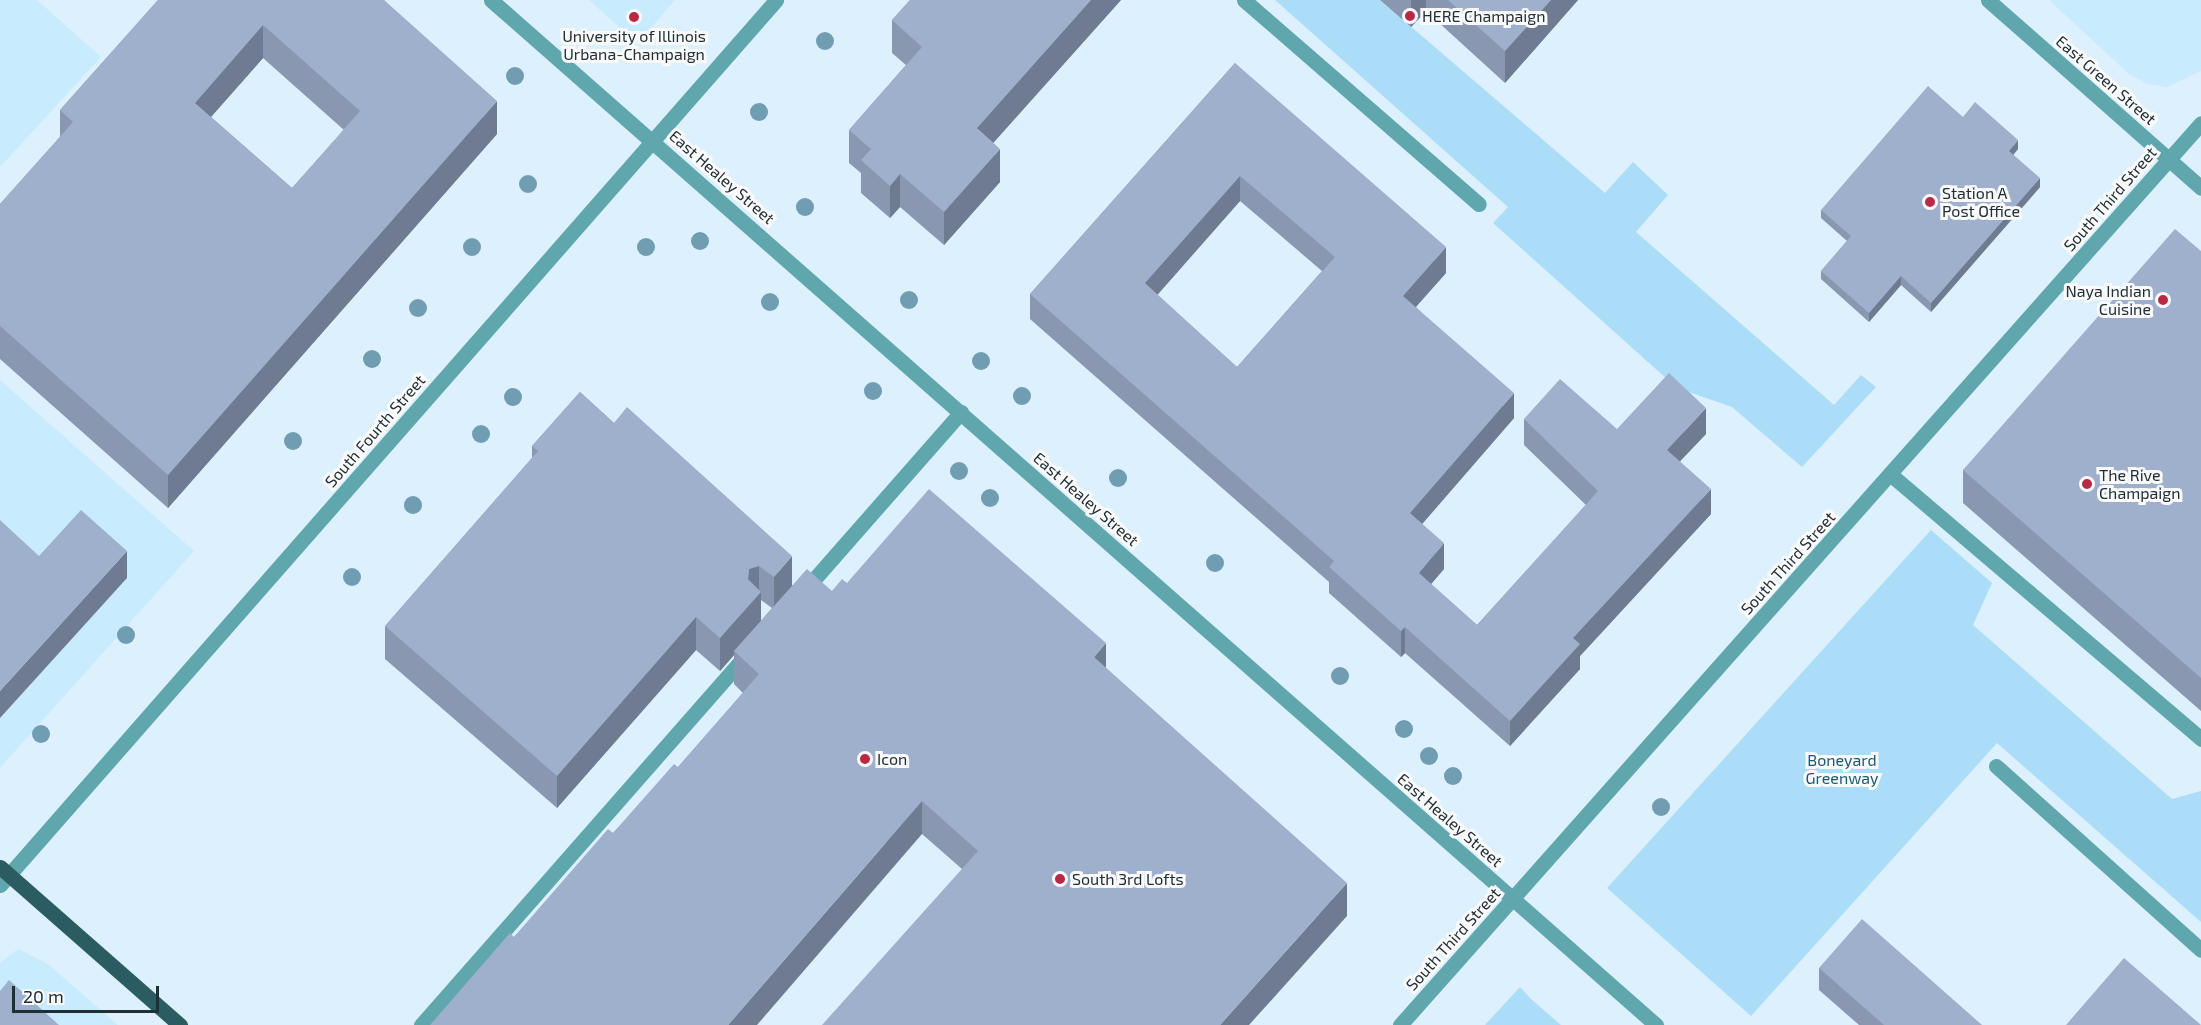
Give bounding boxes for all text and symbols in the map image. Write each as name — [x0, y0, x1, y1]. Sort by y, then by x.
place label: HERE Champaign — [1422, 6, 1546, 26]
marker: HERE Champaign — [1403, 9, 1417, 23]
marker: University of Illinois Urbana-Champaign — [627, 10, 641, 24]
place label: University of Illinois Urbana-Champaign — [562, 26, 706, 64]
street label: East Green Street — [2052, 31, 2160, 129]
street label: East Healey Street — [665, 126, 779, 228]
street label: South Third Street — [2059, 143, 2161, 255]
place label: Station A Post Office — [1942, 183, 2020, 221]
marker: Station A Post Office — [1923, 195, 1937, 209]
place label: Naya Indian Cuisine — [2065, 281, 2151, 319]
marker: Naya Indian Cuisine — [2156, 293, 2170, 307]
street label: South Fourth Street — [321, 371, 429, 491]
street label: East Healey Street — [1029, 448, 1143, 550]
place label: The Rive Champaign — [2099, 465, 2180, 503]
marker: The Rive Champaign — [2080, 477, 2094, 491]
street label: South Third Street — [1737, 507, 1839, 619]
place label: Icon — [877, 749, 907, 769]
park label: Boneyard Greenway — [1805, 750, 1879, 788]
marker: Icon — [858, 752, 872, 766]
street label: East Healey Street — [1393, 769, 1507, 871]
place label: South 3rd Lofts — [1072, 869, 1184, 889]
marker: South 3rd Lofts — [1053, 872, 1067, 886]
street label: South Third Street — [1402, 883, 1504, 995]
scale bar — [15, 974, 162, 1012]
text: 20 m — [23, 985, 64, 1007]

